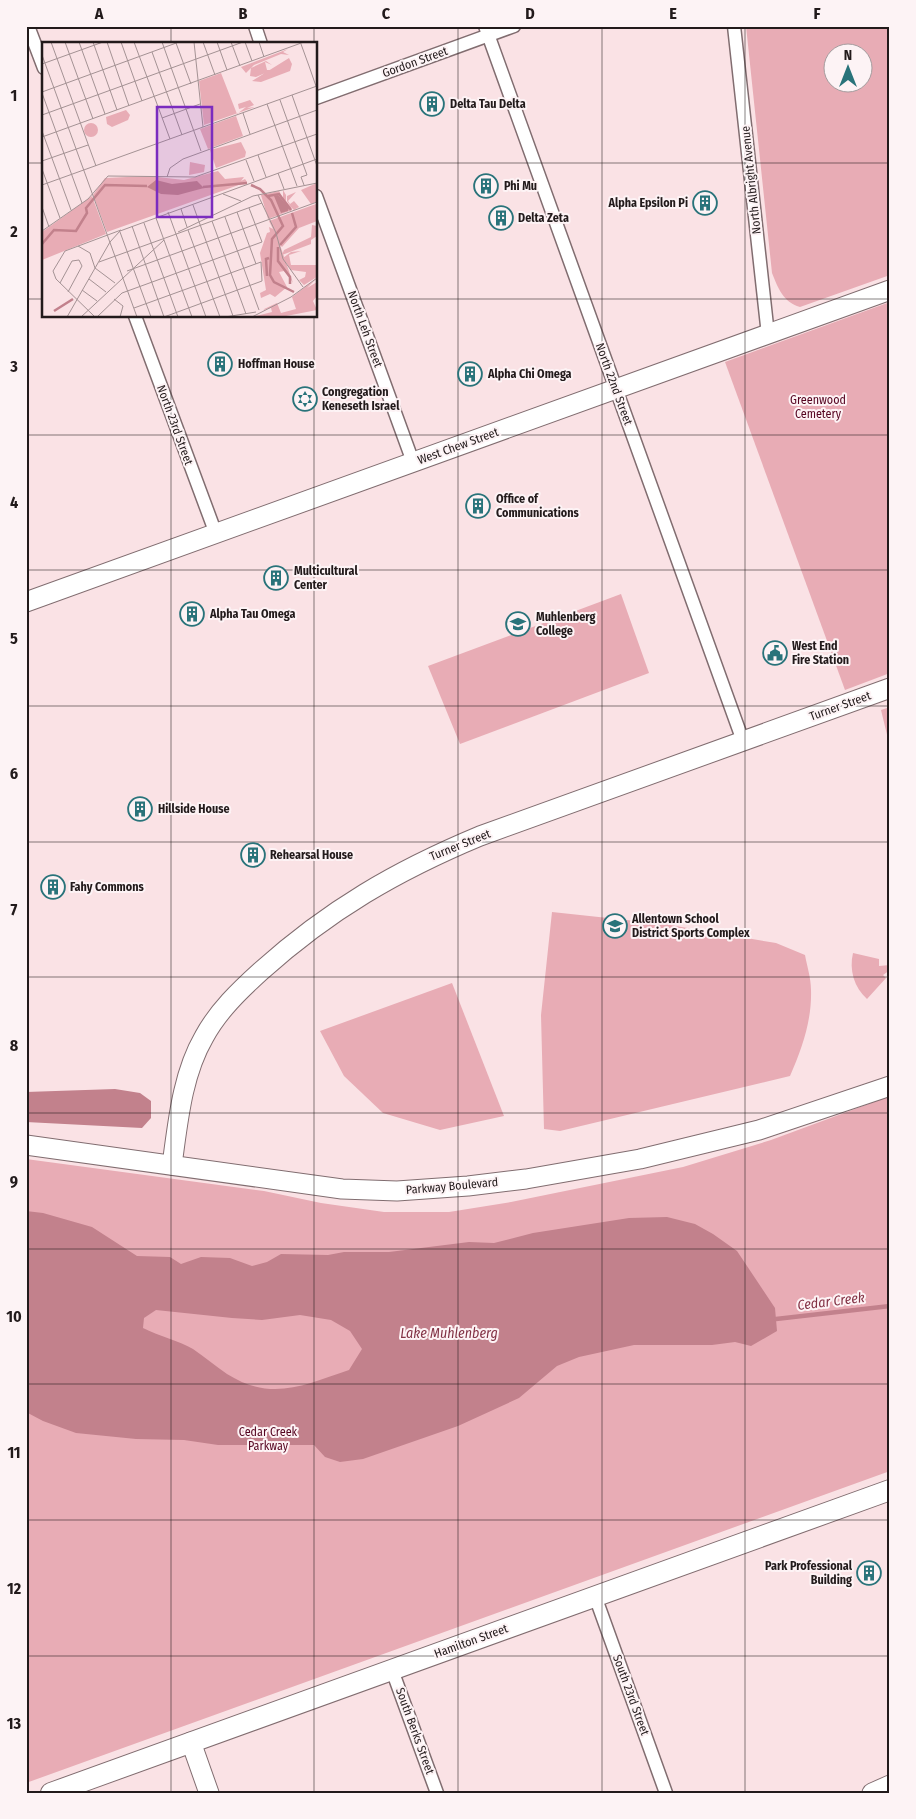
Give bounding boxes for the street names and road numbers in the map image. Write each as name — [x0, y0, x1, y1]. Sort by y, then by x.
street label: Gordon Street — [380, 44, 450, 80]
street label: North Albright Avenue — [738, 125, 764, 235]
street label: North Leh Street — [345, 289, 385, 369]
street label: North 22nd Street — [593, 341, 635, 427]
street label: North 23rd Street — [154, 383, 196, 467]
street label: West Chew Street — [416, 425, 500, 467]
street label: Turner Street — [807, 688, 873, 724]
street label: Turner Street — [428, 826, 493, 864]
street label: Parkway Boulevard — [405, 1175, 499, 1197]
street label: Hamilton Street — [432, 1621, 510, 1661]
street label: South 23rd Street — [610, 1653, 652, 1737]
street label: South Berks Street — [393, 1686, 437, 1776]

